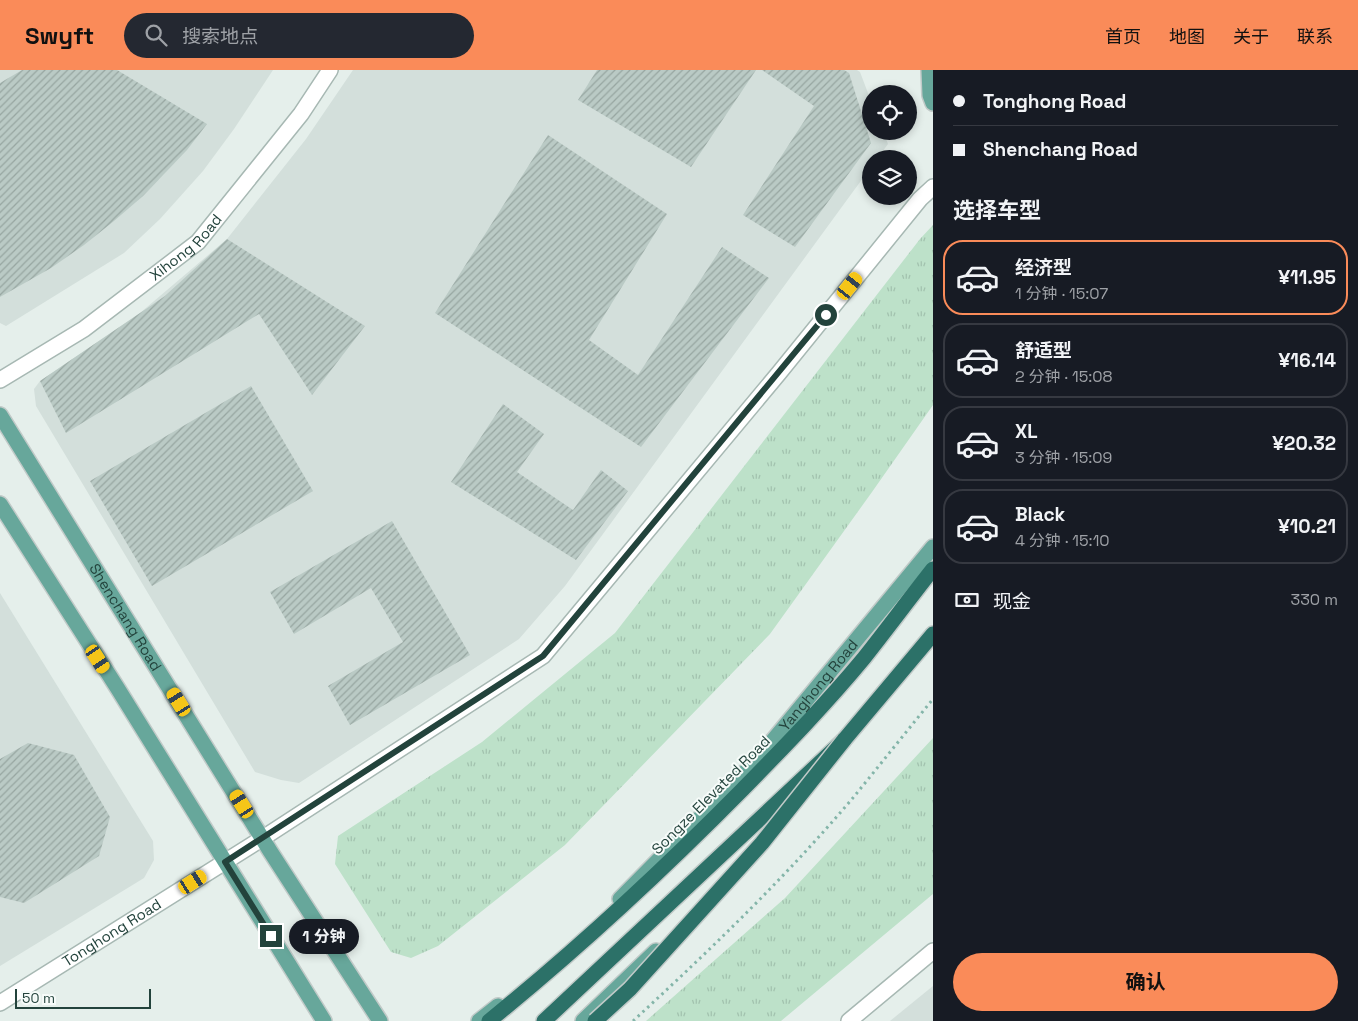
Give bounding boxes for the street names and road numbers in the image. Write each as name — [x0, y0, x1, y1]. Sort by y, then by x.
street label: Xihong Road — [146, 210, 226, 285]
street label: Shenchang Road — [85, 560, 166, 674]
street label: Yanghong Road — [775, 635, 862, 735]
street label: Songze Elevated Road — [647, 731, 774, 858]
street label: Tonghong Road — [58, 894, 165, 971]

